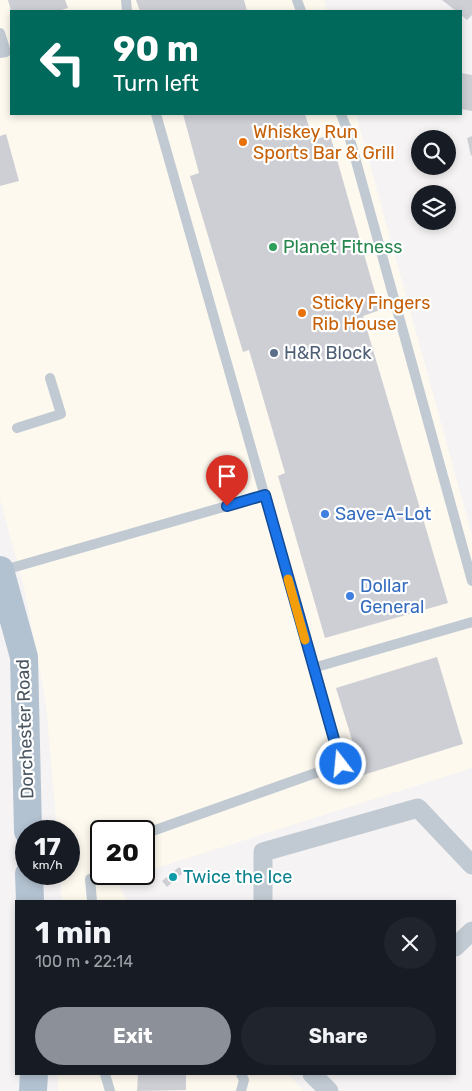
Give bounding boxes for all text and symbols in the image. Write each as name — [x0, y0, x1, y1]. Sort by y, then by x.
text: 90 m — [113, 28, 199, 70]
icon: left — [30, 30, 95, 95]
text: Turn left — [113, 70, 199, 97]
place label: Whiskey Run Sports Bar & Grill — [253, 121, 395, 164]
map controls — [411, 130, 456, 230]
button: search — [411, 130, 456, 175]
marker: Whiskey Run Sports Bar & Grill — [237, 136, 249, 148]
button: layers — [411, 185, 456, 230]
place label: Planet Fitness — [283, 236, 403, 258]
marker: Planet Fitness — [267, 241, 279, 253]
place label: Sticky Fingers Rib House — [312, 292, 430, 335]
marker: Sticky Fingers Rib House — [296, 307, 308, 319]
place label: H&R Block — [284, 342, 372, 364]
marker: H&R Block — [268, 347, 280, 359]
pin — [206, 455, 248, 506]
icon: arrive — [213, 462, 241, 490]
place label: Save-A-Lot — [335, 503, 431, 525]
marker: Save-A-Lot — [319, 508, 331, 520]
place label: Dollar General — [360, 575, 424, 618]
marker: Dollar General — [344, 590, 356, 602]
street label: Dorchester Road — [12, 659, 38, 799]
position arrow — [314, 737, 366, 789]
speed limit sign: 20 — [90, 820, 155, 885]
text: 17 — [34, 832, 61, 861]
text: km/h — [33, 858, 62, 872]
place label: Twice the Ice — [183, 866, 292, 888]
marker: Twice the Ice — [167, 871, 179, 883]
text: 1 min — [35, 915, 112, 951]
button: close — [384, 917, 436, 969]
text: 100 m · 22:14 — [35, 952, 133, 971]
button: Exit — [35, 1007, 231, 1065]
button: Share — [241, 1007, 436, 1065]

